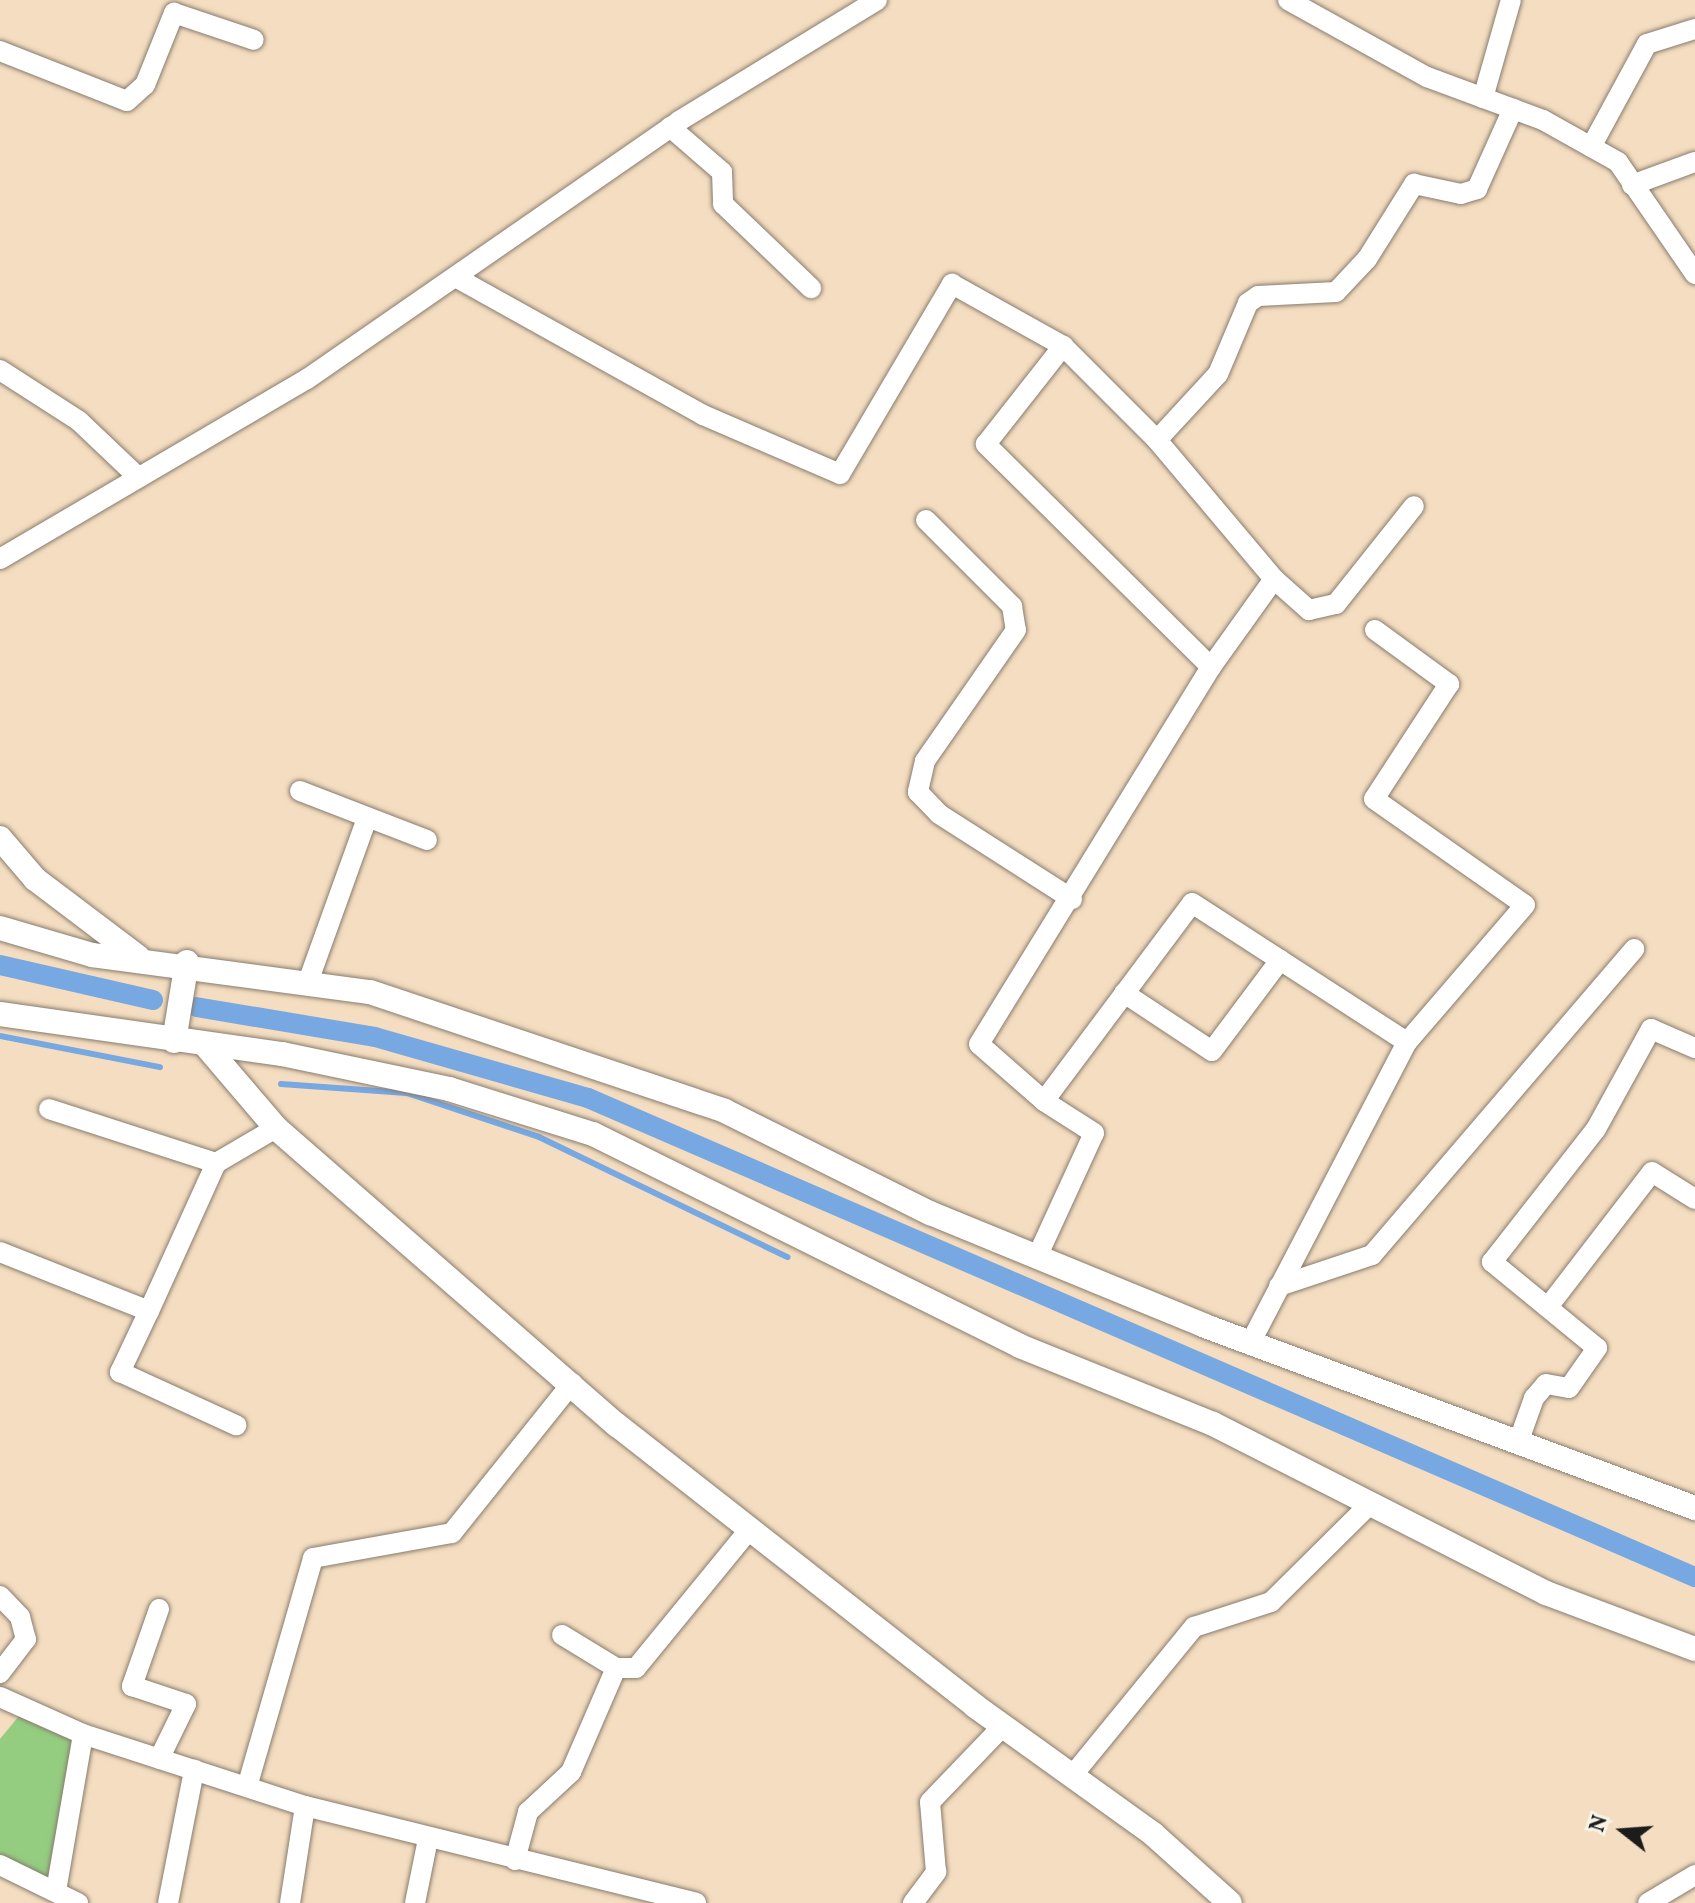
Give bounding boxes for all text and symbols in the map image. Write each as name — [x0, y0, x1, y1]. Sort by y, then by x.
north arrow — [1583, 1791, 1663, 1871]
text: N — [1582, 1812, 1617, 1836]

